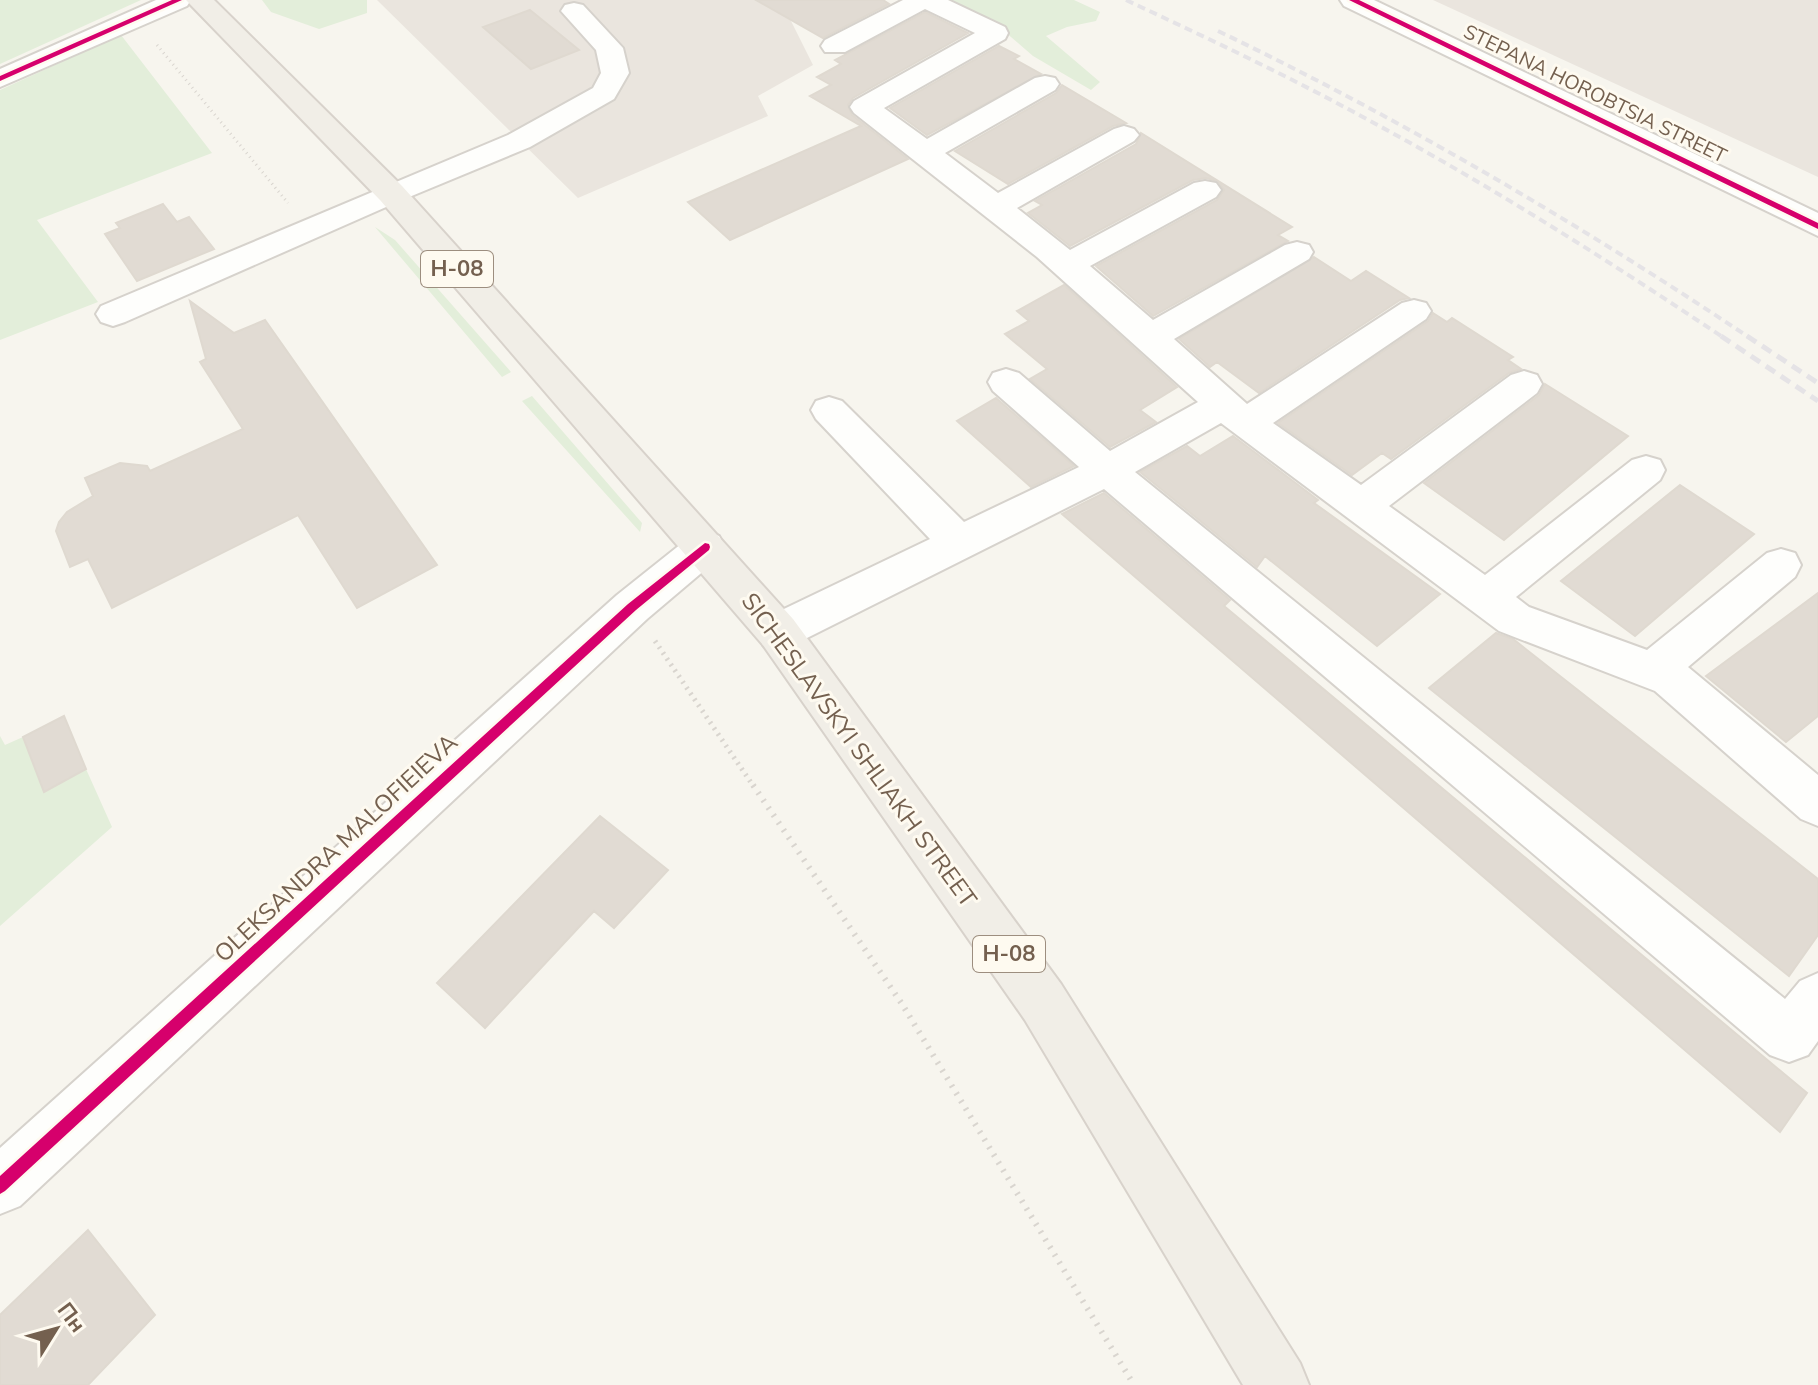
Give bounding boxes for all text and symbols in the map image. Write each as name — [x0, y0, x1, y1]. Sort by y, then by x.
street label: STEPANA HOROBTSIA STREET — [1459, 18, 1731, 170]
road number: Н-08 — [421, 251, 493, 287]
street label: SICHESLAVSKYI SHLIAKH STREET — [734, 586, 984, 914]
street label: OLEKSANDRA MALOFIEIEVA — [207, 726, 465, 969]
road number: Н-08 — [973, 936, 1045, 972]
north arrow — [16, 1289, 96, 1369]
text: Пн — [50, 1296, 92, 1339]

